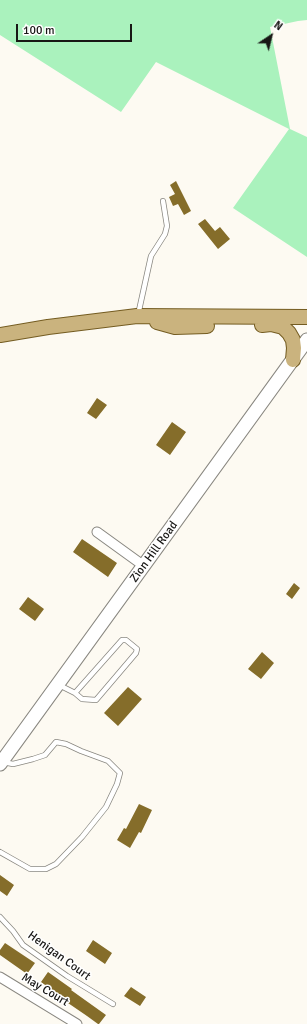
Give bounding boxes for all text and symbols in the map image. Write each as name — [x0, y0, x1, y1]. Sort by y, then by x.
scale bar — [18, 16, 134, 42]
north arrow — [251, 16, 291, 56]
text: N — [271, 18, 285, 33]
text: 100 m — [23, 23, 55, 38]
street label: Zion Hill Road — [127, 519, 181, 585]
street label: Henigan Court — [25, 928, 93, 984]
street label: May Court — [19, 970, 71, 1010]

